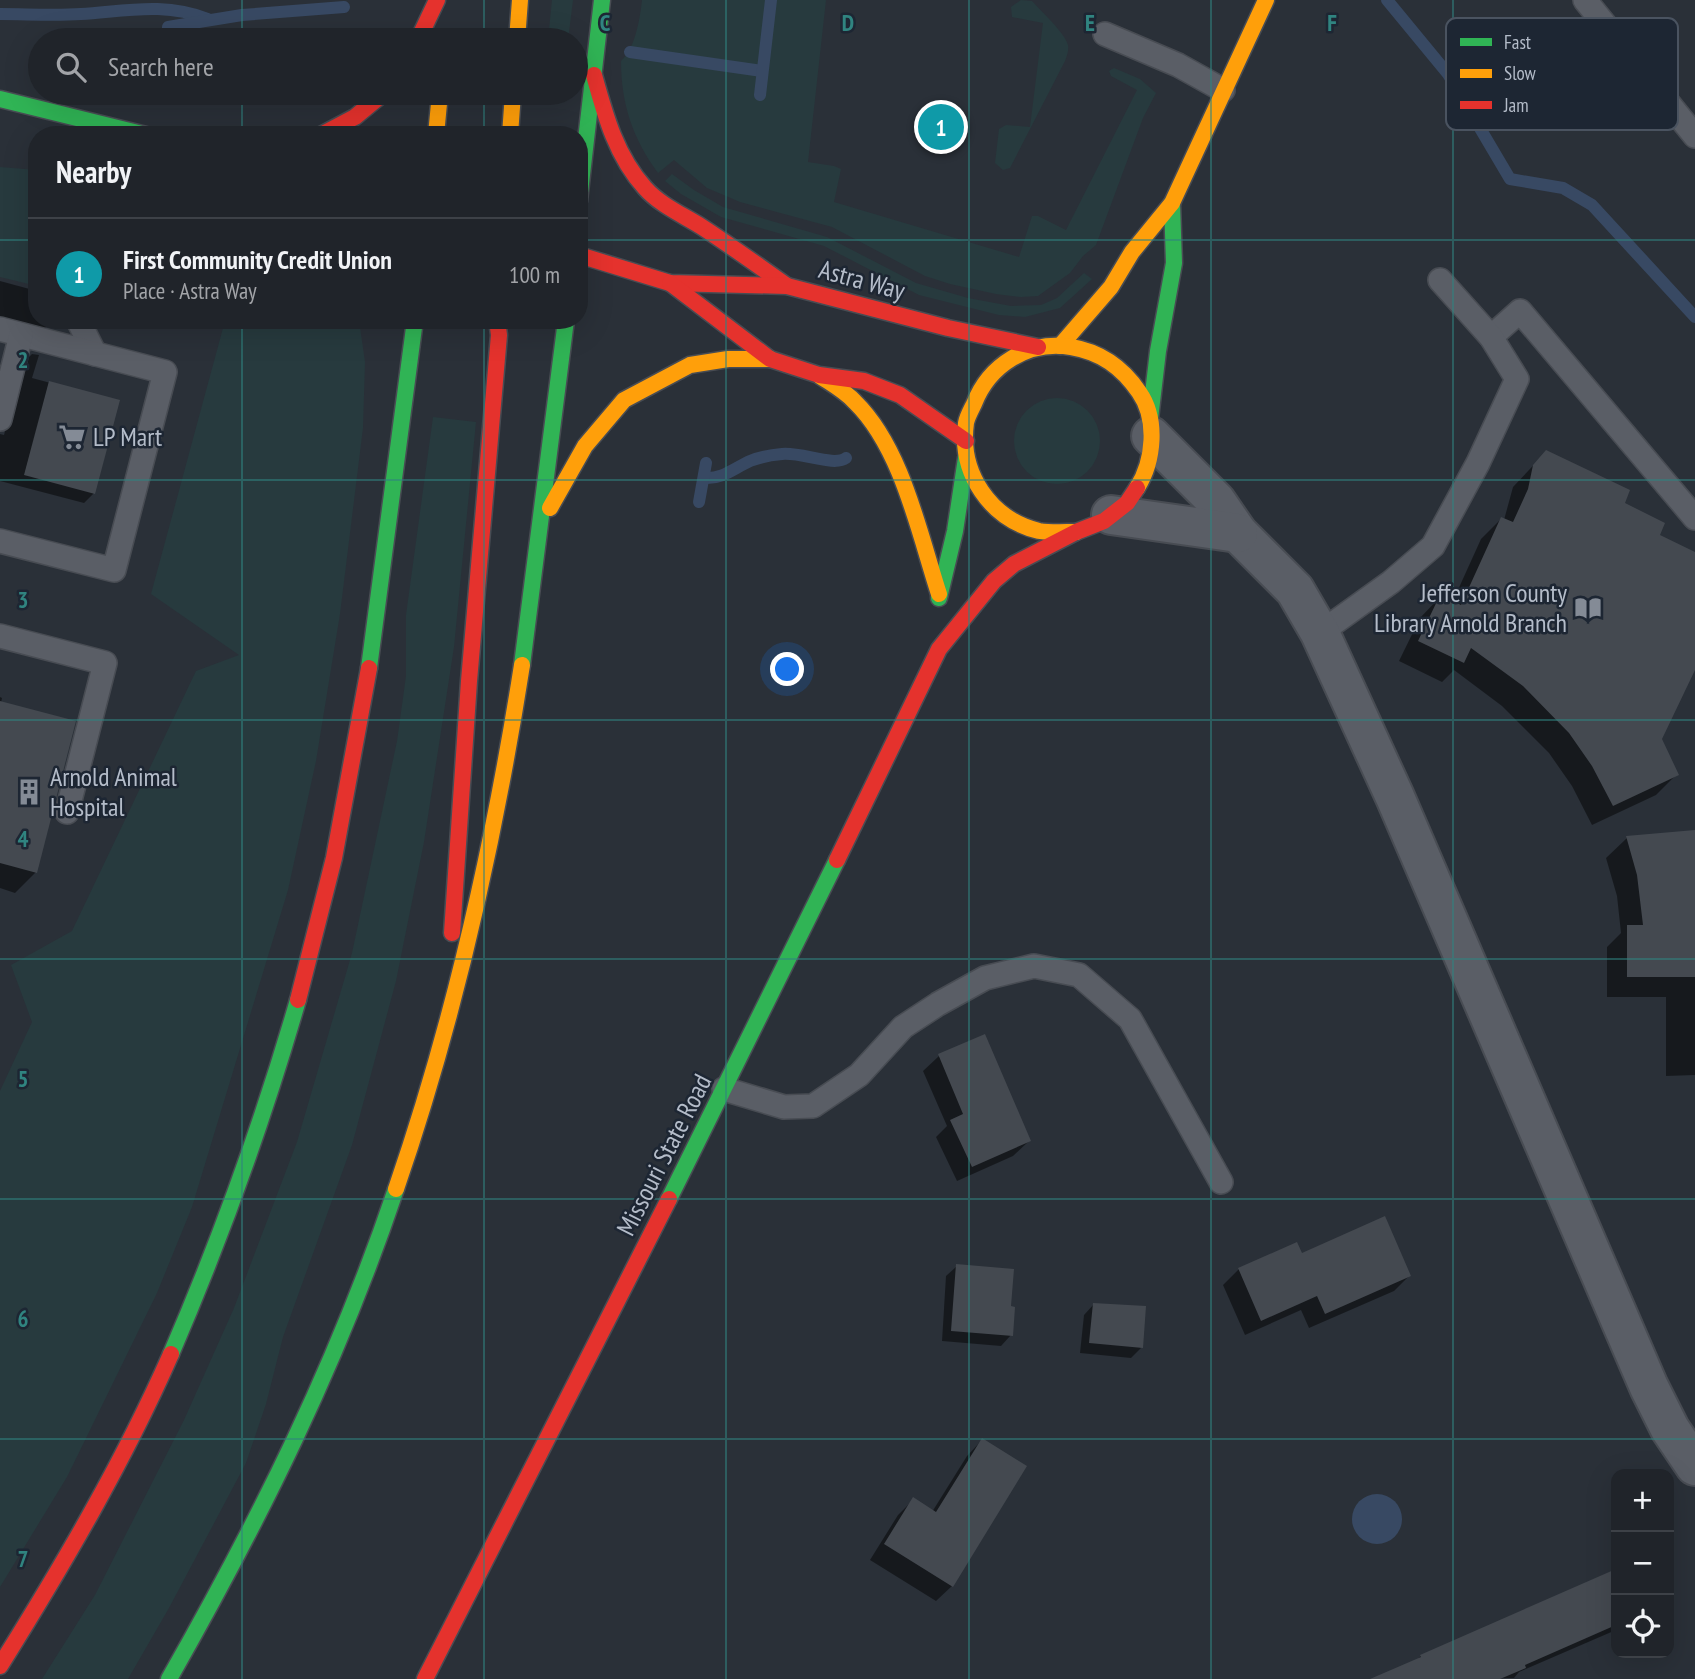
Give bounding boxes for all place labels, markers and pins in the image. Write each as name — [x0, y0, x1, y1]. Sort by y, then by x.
pin: 1 — [918, 101, 964, 153]
place label: LP Mart — [93, 420, 162, 453]
supermarket icon: LP Mart — [57, 422, 87, 452]
place label: Jefferson County Library Arnold Branch — [1374, 576, 1567, 639]
library icon: Jefferson County Library Arnold Branch — [1573, 593, 1603, 623]
place label: Arnold Animal Hospital — [50, 760, 177, 823]
building icon: Arnold Animal Hospital — [14, 777, 44, 807]

